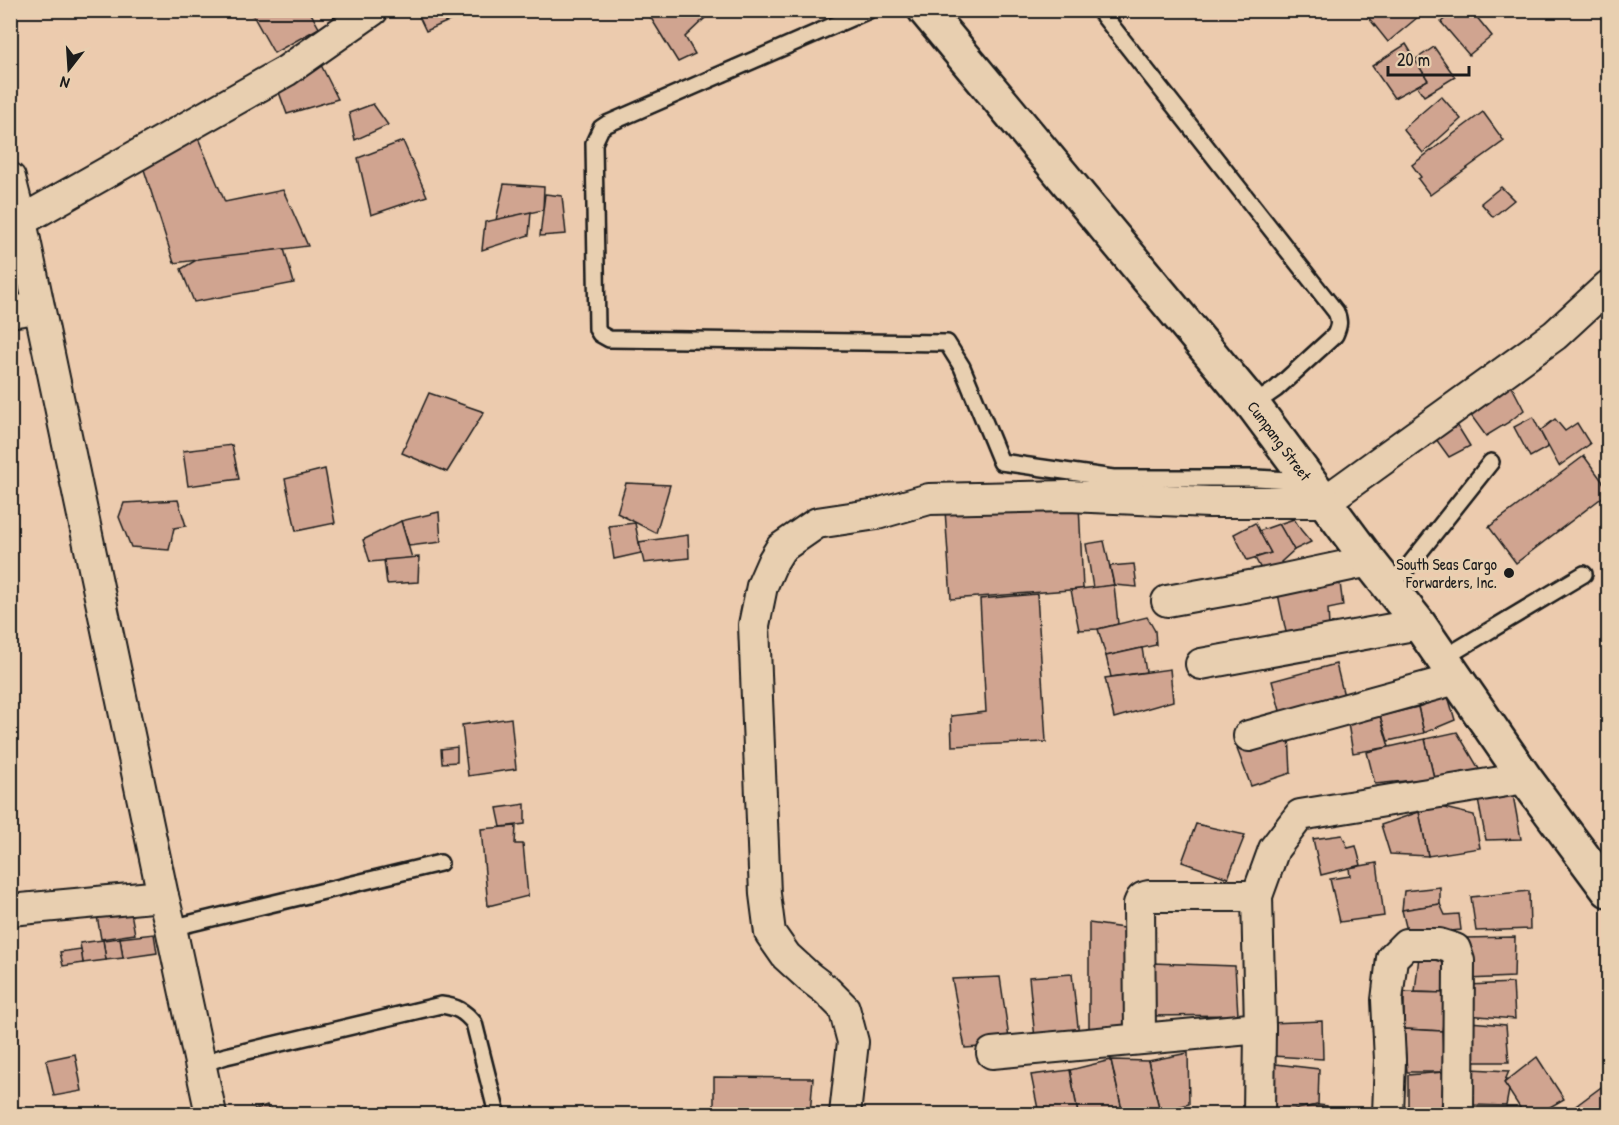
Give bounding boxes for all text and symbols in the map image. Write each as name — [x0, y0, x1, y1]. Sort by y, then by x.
north arrow — [39, 39, 99, 99]
scale bar — [1388, 39, 1469, 77]
text: 20 m — [1397, 47, 1430, 72]
text: N — [57, 71, 72, 95]
street label: Cumpang Street — [1243, 396, 1317, 486]
place label: South Seas Cargo Forwarders, Inc. — [1396, 553, 1498, 593]
marker: South Seas Cargo Forwarders, Inc. — [1502, 566, 1516, 580]

